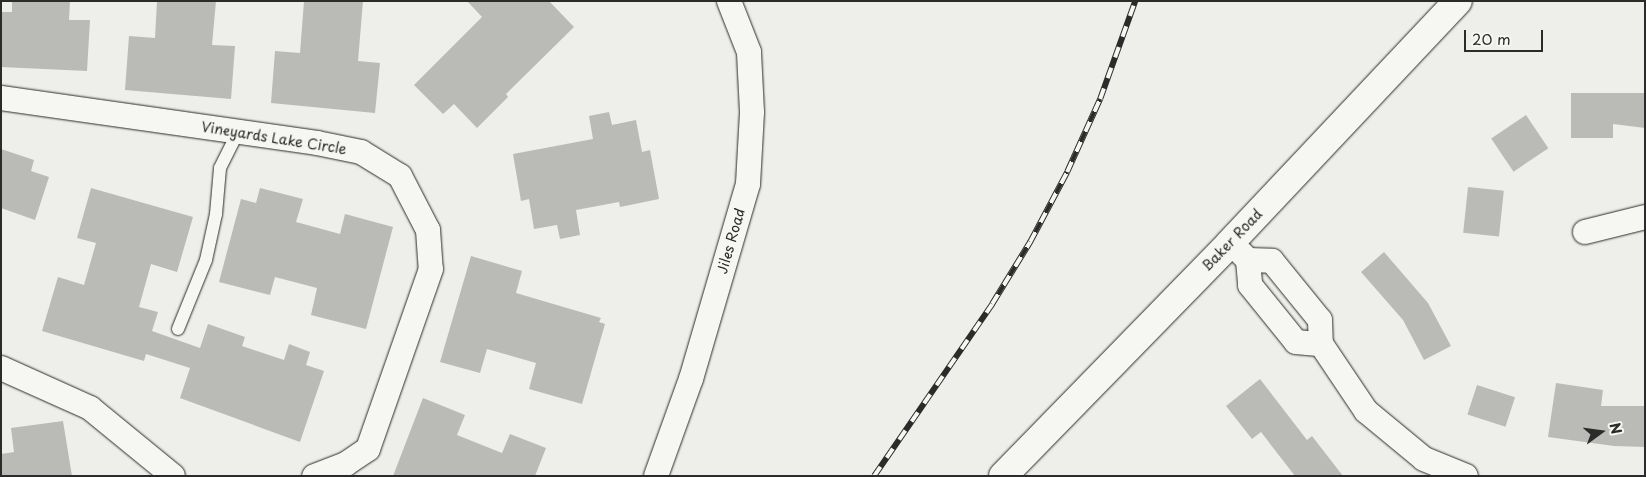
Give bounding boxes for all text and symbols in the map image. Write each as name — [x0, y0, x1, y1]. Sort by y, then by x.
scale bar — [1466, 20, 1545, 52]
text: 20 m — [1472, 27, 1511, 50]
street label: Vineyards Lake Circle — [200, 118, 348, 158]
street label: Baker Road — [1198, 205, 1266, 275]
street label: Jiles Road — [714, 206, 748, 276]
north arrow — [1576, 407, 1626, 457]
text: N — [1605, 420, 1628, 436]

